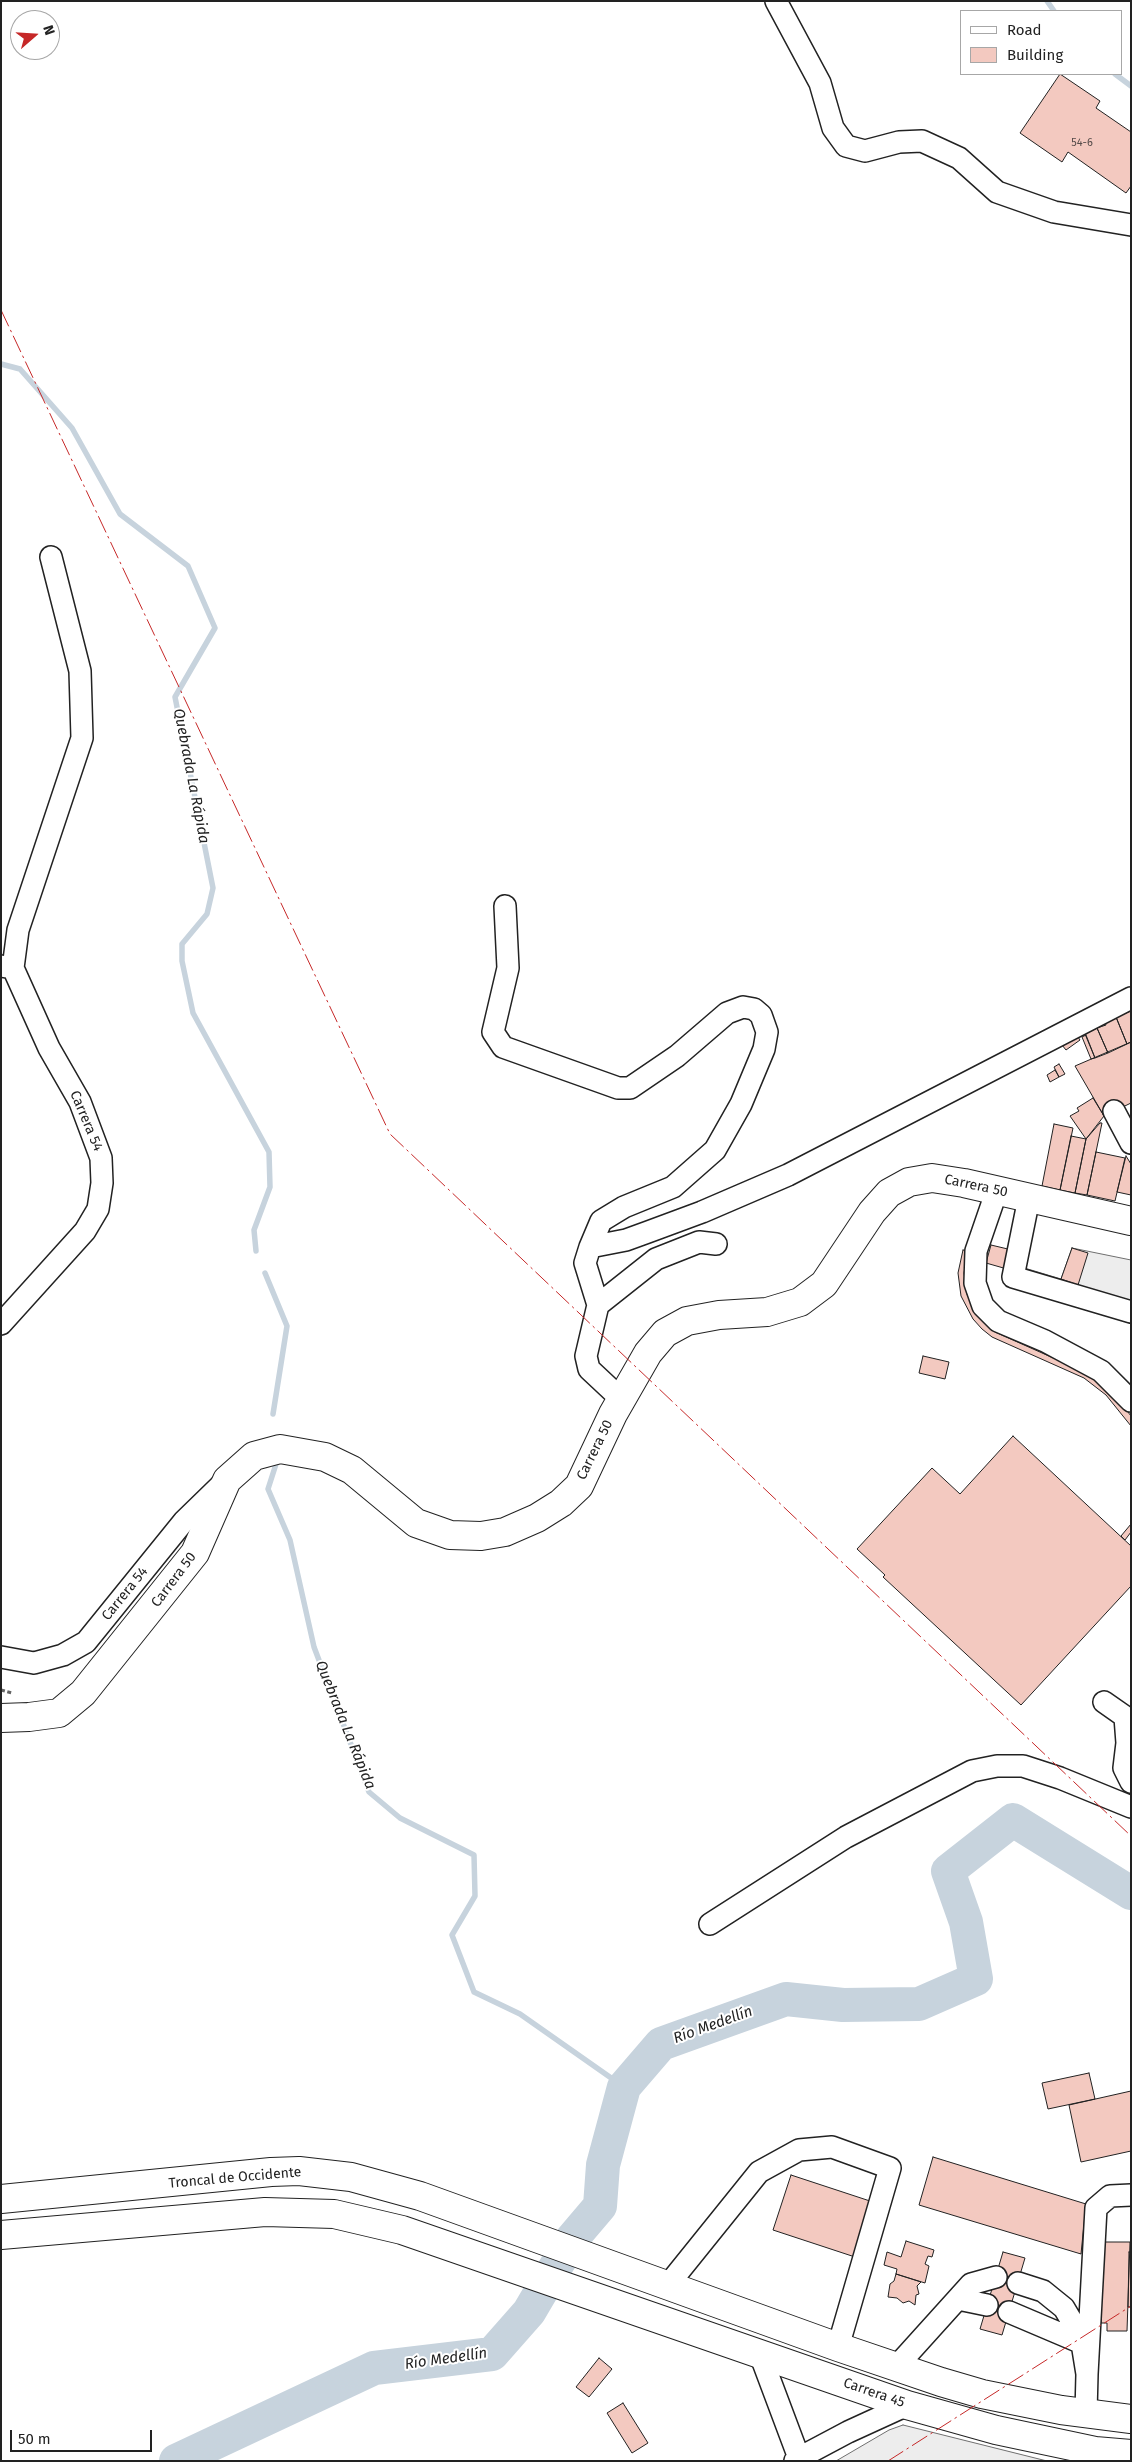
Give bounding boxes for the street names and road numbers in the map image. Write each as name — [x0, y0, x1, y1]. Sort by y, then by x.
street label: Carrera 54 — [66, 1088, 106, 1154]
street label: Carrera 50 — [943, 1171, 1009, 1201]
street label: Carrera 50 — [573, 1417, 617, 1483]
street label: Carrera 50 — [148, 1549, 200, 1611]
street label: Carrera 54 — [98, 1564, 152, 1624]
street label: Troncal de Occidente — [168, 2164, 302, 2192]
street label: Carrera 45 — [841, 2375, 907, 2411]

